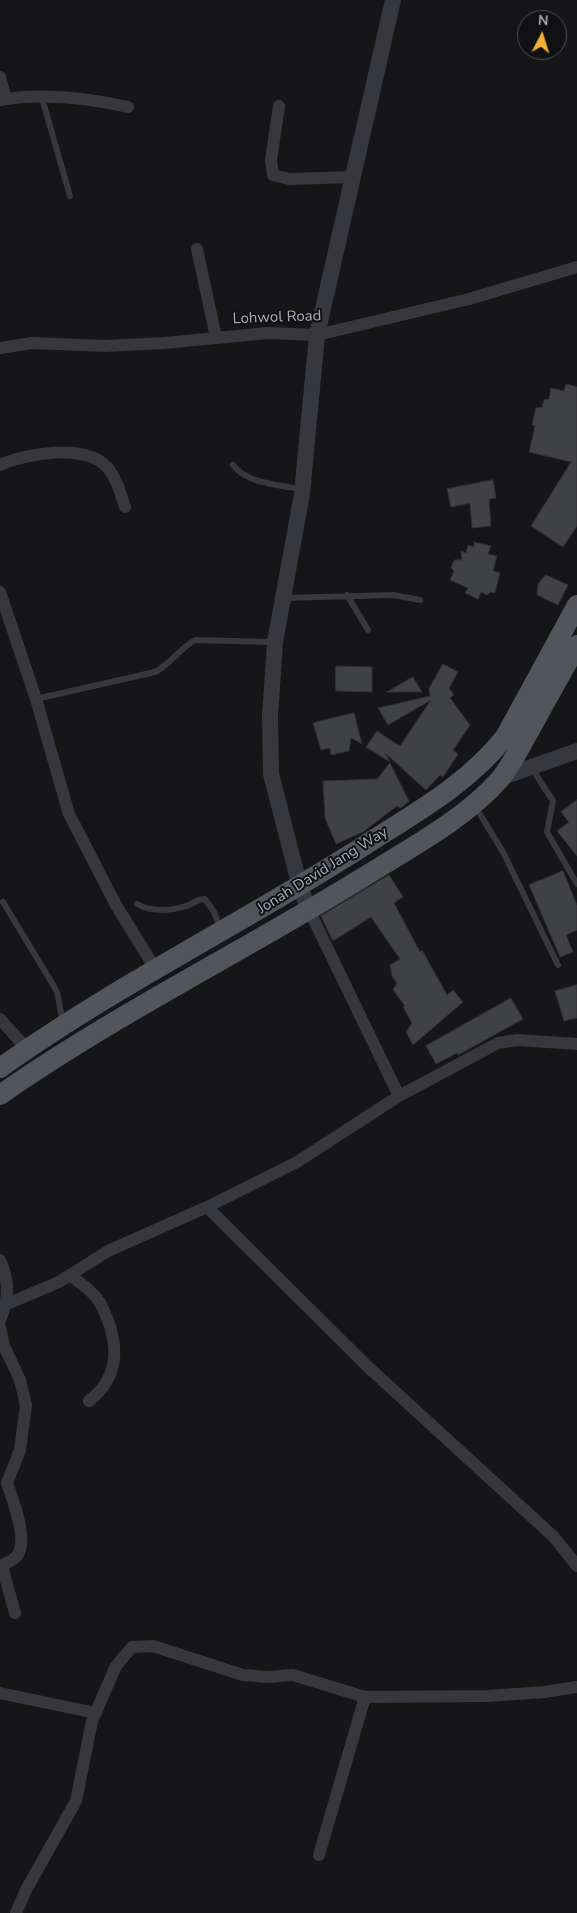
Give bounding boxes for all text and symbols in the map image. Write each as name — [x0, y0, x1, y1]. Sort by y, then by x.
north arrow — [517, 10, 567, 60]
text: N — [537, 11, 549, 30]
street label: Lohwol Road — [232, 307, 322, 329]
street label: Jonah David Jang Way — [255, 824, 391, 918]

